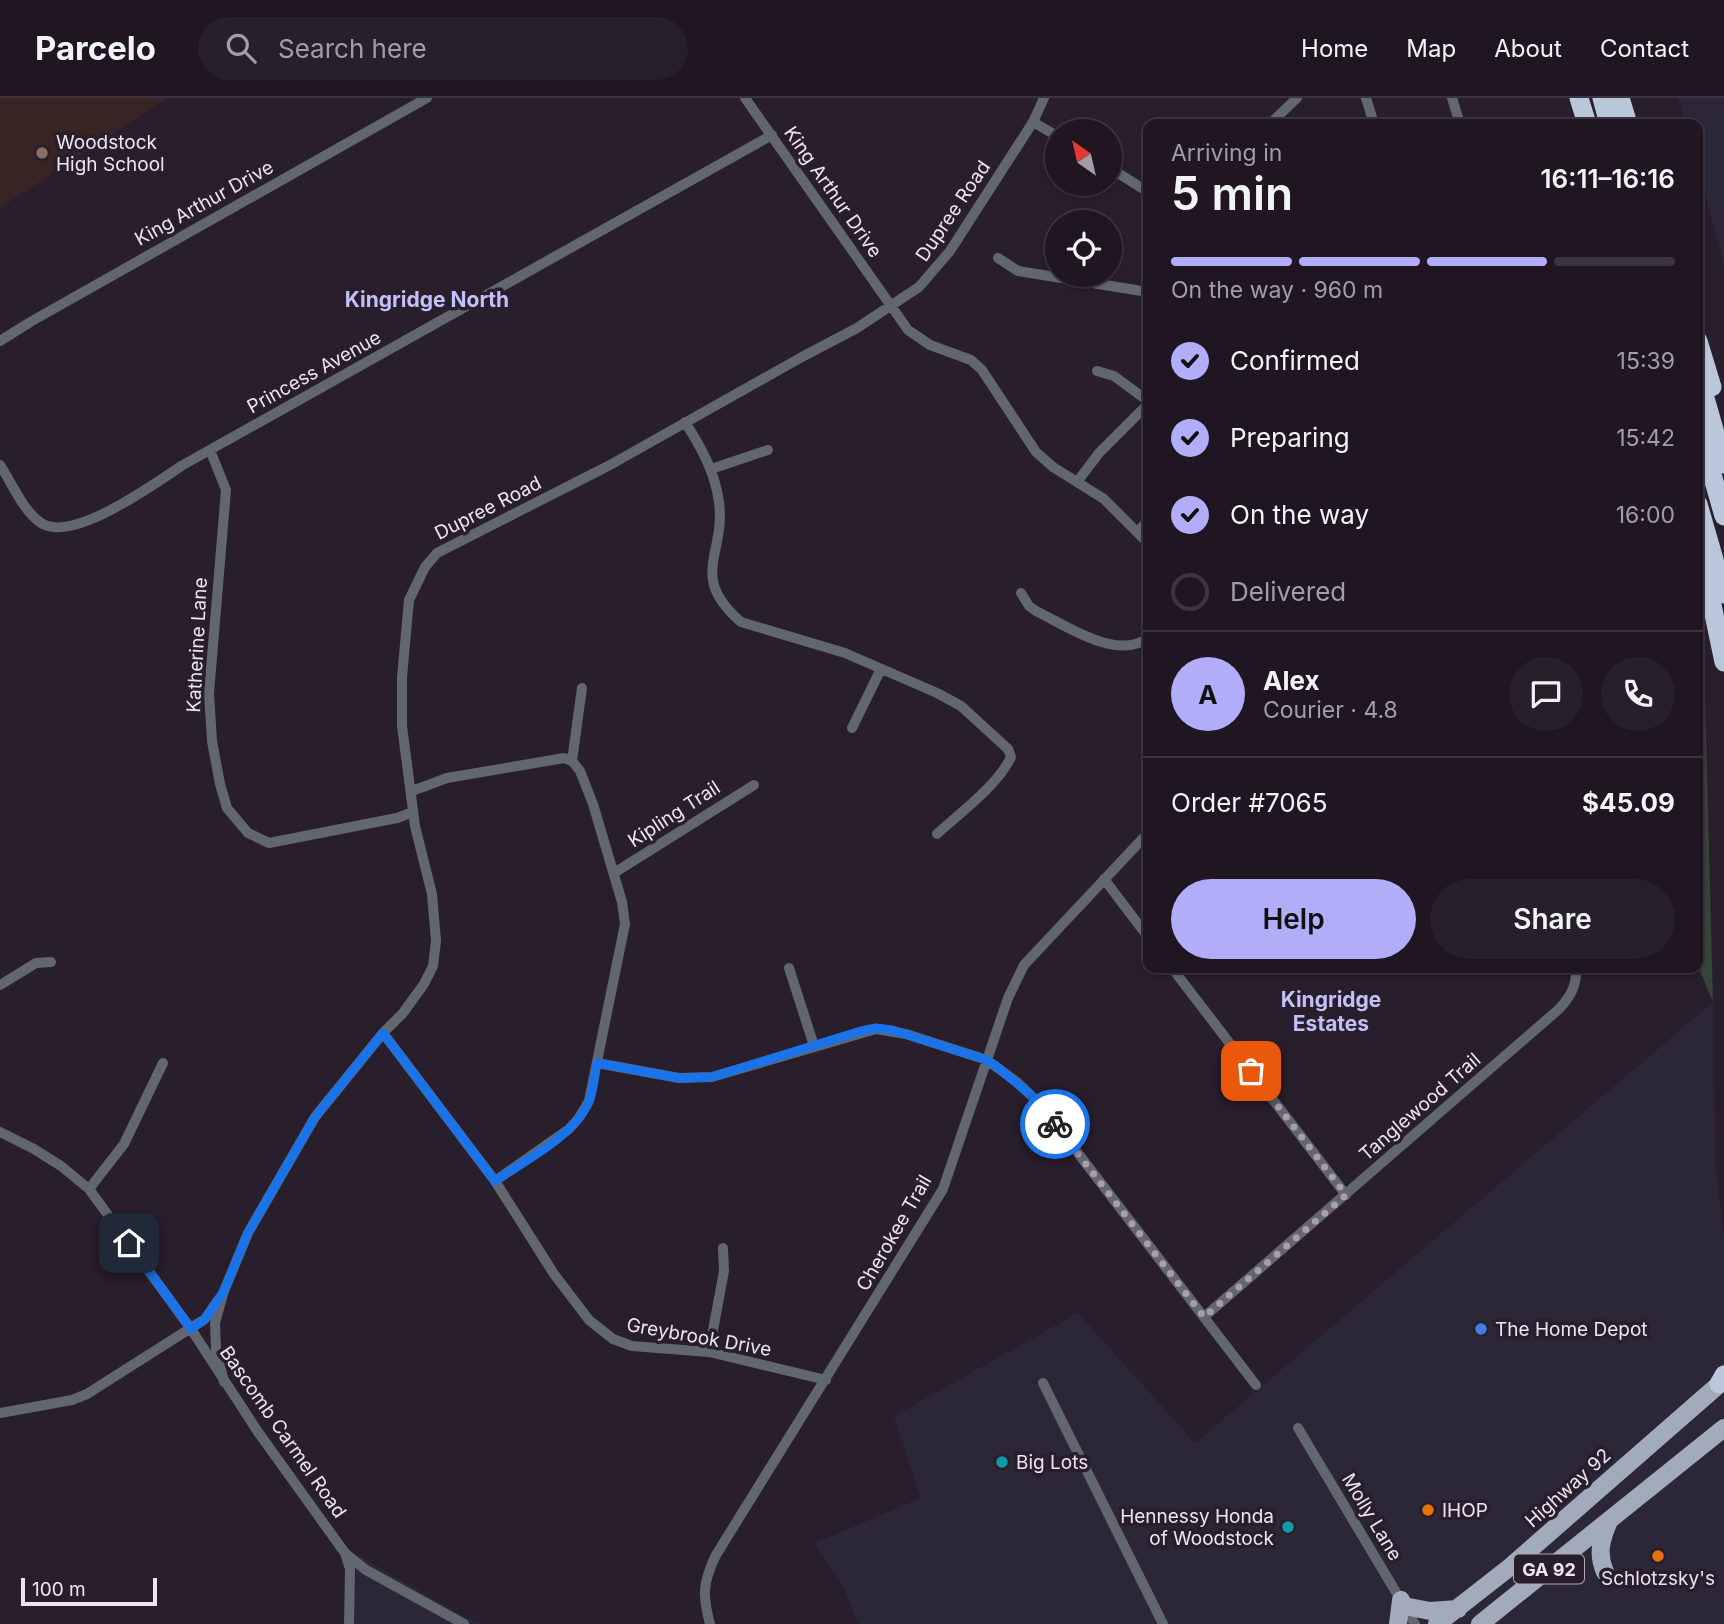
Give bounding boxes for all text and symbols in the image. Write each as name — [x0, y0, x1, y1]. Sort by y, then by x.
search box — [198, 17, 688, 80]
text: Parcelo — [35, 28, 156, 68]
icon: search — [222, 29, 260, 67]
text: Search here — [278, 33, 427, 64]
text: Home — [1301, 34, 1368, 63]
text: Map — [1406, 34, 1456, 63]
text: About — [1494, 34, 1562, 63]
text: Contact — [1600, 34, 1689, 63]
north arrow — [1045, 119, 1122, 196]
map controls — [1045, 119, 1122, 287]
street label: King Arthur Drive — [779, 122, 887, 262]
place label: Woodstock High School — [56, 131, 165, 176]
text: Arriving in — [1171, 139, 1282, 167]
marker: Woodstock High School — [34, 145, 50, 161]
street label: King Arthur Drive — [131, 155, 277, 251]
street label: Dupree Road — [911, 156, 995, 266]
text: 16:11–16:16 — [1541, 163, 1675, 194]
text: 5 min — [1171, 165, 1293, 221]
button: locate — [1045, 210, 1122, 287]
text: On the way · 960 m — [1171, 276, 1383, 304]
district label: Kingridge North — [345, 287, 509, 312]
street label: Princess Avenue — [243, 326, 385, 418]
icon: check — [1171, 342, 1209, 380]
text: Confirmed — [1230, 345, 1360, 376]
text: 15:39 — [1617, 347, 1675, 375]
icon: check — [1171, 419, 1209, 457]
text: Preparing — [1230, 422, 1350, 453]
text: 15:42 — [1616, 424, 1675, 452]
street label: Dupree Road — [431, 471, 545, 545]
icon: check — [1171, 496, 1209, 534]
text: On the way — [1230, 499, 1369, 530]
text: 16:00 — [1616, 501, 1675, 529]
text: Delivered — [1230, 576, 1346, 607]
street label: Katherine Lane — [182, 577, 212, 713]
button: chat — [1509, 657, 1583, 731]
button: phone — [1601, 657, 1675, 731]
text: Alex — [1263, 665, 1320, 696]
text: A — [1198, 679, 1218, 710]
text: Courier · 4.8 — [1263, 696, 1398, 724]
street label: Kipling Trail — [624, 776, 724, 852]
text: Order #7065 — [1171, 787, 1328, 818]
text: $45.09 — [1582, 787, 1675, 818]
button: Help — [1171, 879, 1416, 959]
button: Share — [1430, 879, 1675, 959]
district label: Kingridge Estates — [1281, 987, 1381, 1036]
pin — [1221, 1041, 1281, 1101]
street label: Tanglewood Trail — [1355, 1048, 1485, 1166]
icon: bag — [1232, 1052, 1270, 1090]
courier — [1020, 1089, 1090, 1159]
icon: bike — [1036, 1105, 1074, 1143]
street label: Cherokee Trail — [852, 1171, 936, 1295]
pin — [99, 1213, 159, 1273]
icon: home — [110, 1224, 148, 1262]
street label: Greybrook Drive — [625, 1313, 773, 1361]
place label: The Home Depot — [1495, 1318, 1648, 1341]
marker: The Home Depot — [1473, 1321, 1489, 1337]
street label: Bascomb Carmel Road — [215, 1342, 351, 1522]
street label: Highway 92 — [1521, 1444, 1615, 1532]
place label: Big Lots — [1016, 1451, 1088, 1474]
marker: Big Lots — [994, 1454, 1010, 1470]
street label: Molly Lane — [1337, 1469, 1407, 1565]
place label: IHOP — [1442, 1499, 1488, 1522]
marker: IHOP — [1420, 1502, 1436, 1518]
place label: Hennessy Honda of Woodstock — [1120, 1505, 1275, 1550]
marker: Hennessy Honda of Woodstock — [1280, 1519, 1296, 1535]
marker: Schlotzsky's — [1650, 1548, 1666, 1564]
road number: GA 92 — [1514, 1554, 1584, 1584]
place label: Schlotzsky's — [1601, 1567, 1715, 1590]
scale bar — [21, 1575, 158, 1607]
text: 100 m — [32, 1578, 86, 1601]

